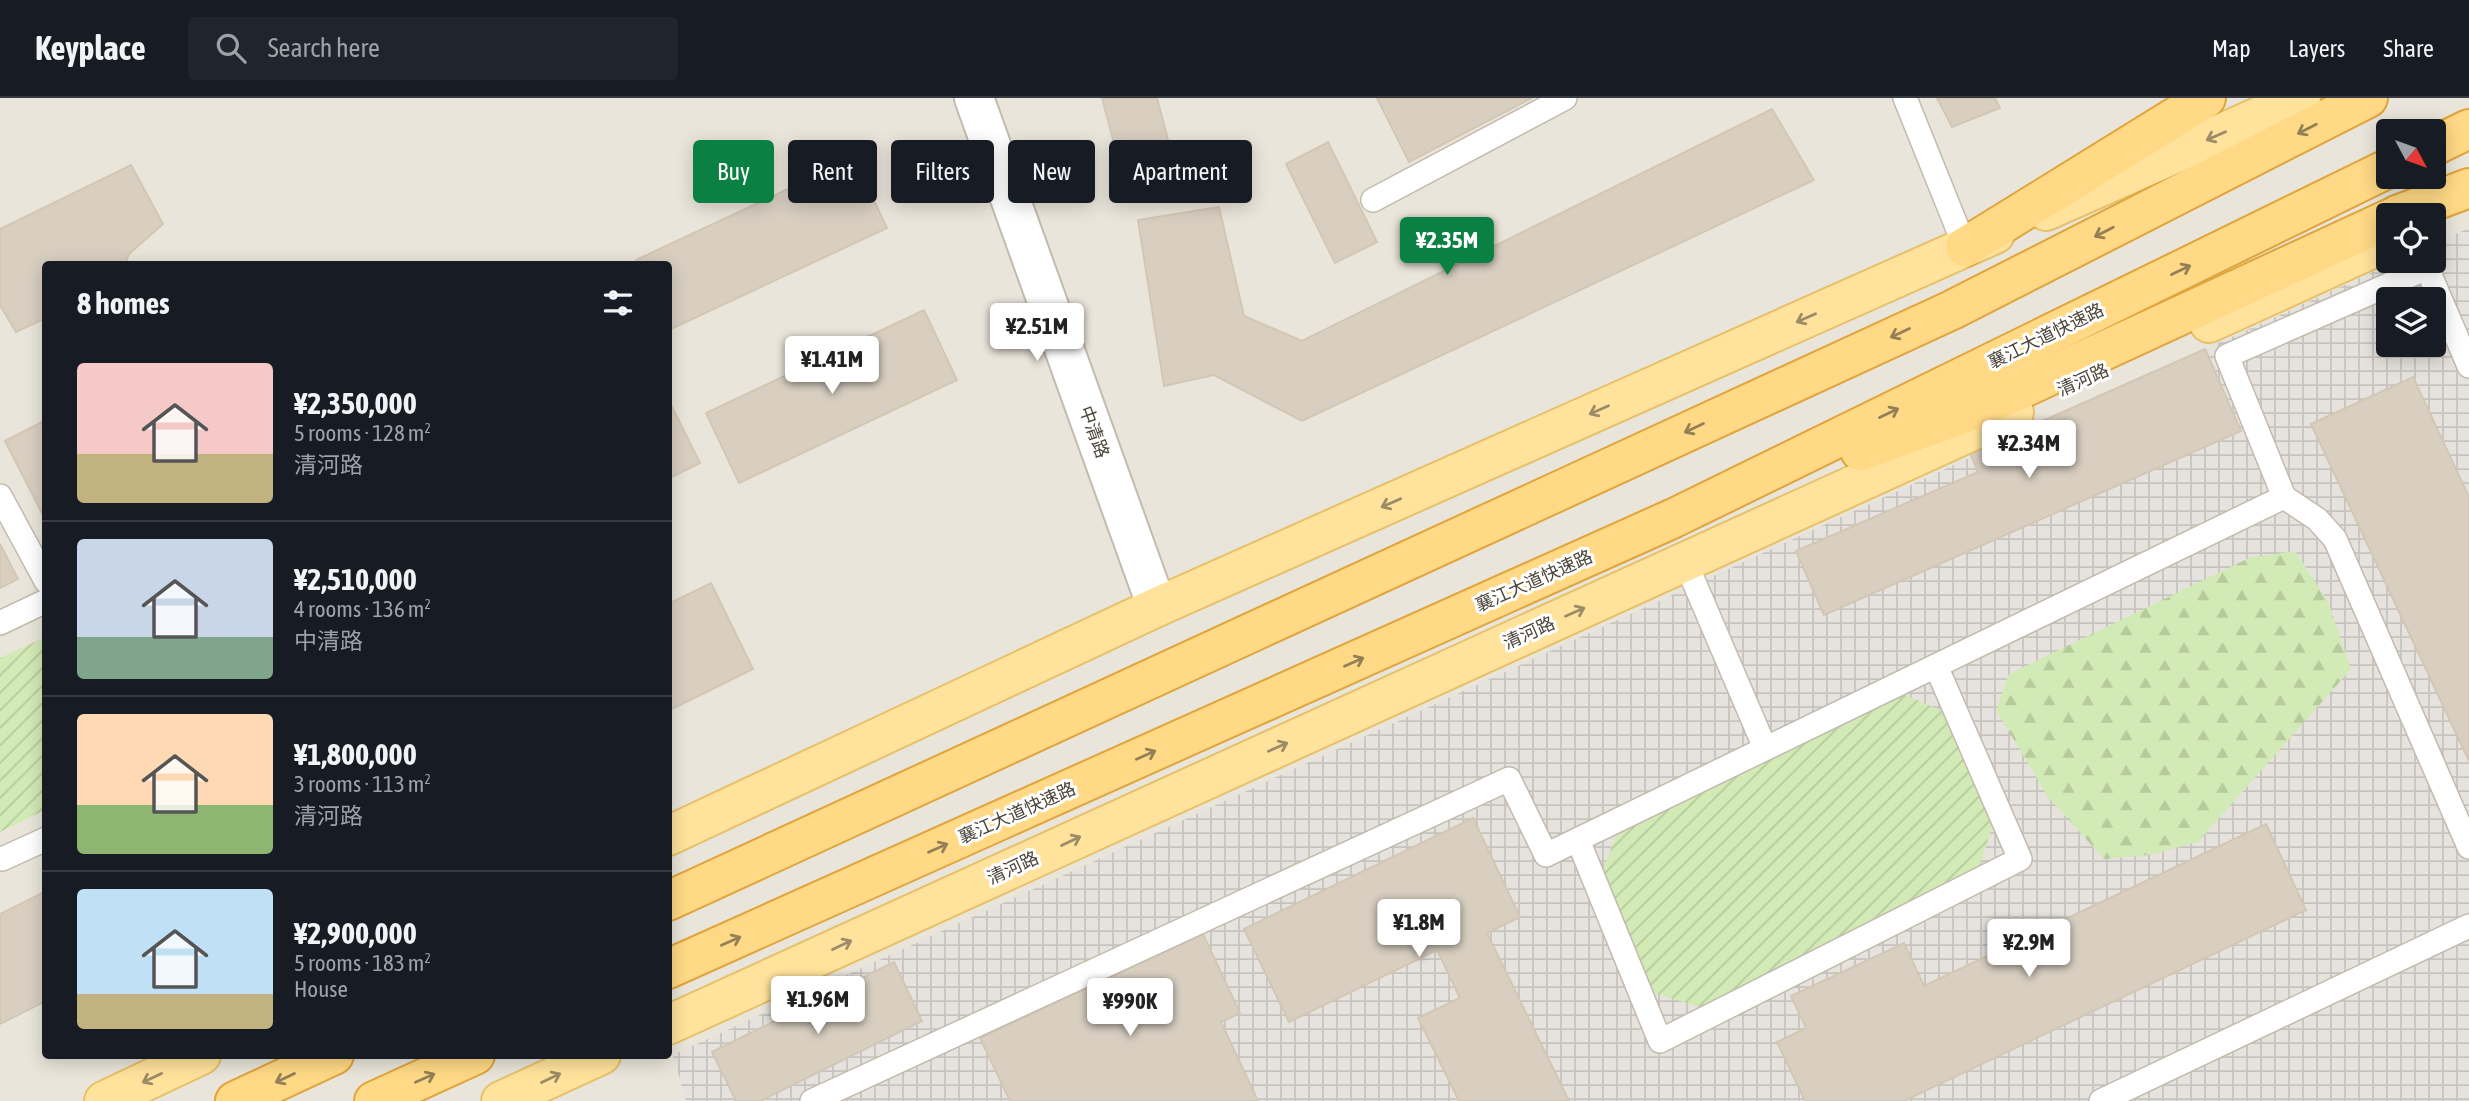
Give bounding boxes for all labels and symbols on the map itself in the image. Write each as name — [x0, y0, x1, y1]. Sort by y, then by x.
north arrow — [2376, 119, 2446, 189]
one-way arrow — [2297, 122, 2318, 136]
one-way arrow — [2206, 130, 2227, 143]
pin: ¥2.35M — [1390, 218, 1504, 277]
one-way arrow — [2094, 226, 2115, 240]
one-way arrow — [2170, 263, 2191, 276]
street label: 襄江大道快速路 — [1985, 298, 2107, 373]
pin: ¥2.51M — [980, 303, 1094, 363]
one-way arrow — [1796, 312, 1818, 325]
one-way arrow — [1890, 327, 1912, 340]
pin: ¥1.41M — [775, 336, 889, 396]
street label: 清河路 — [2054, 359, 2112, 400]
street label: 中清路 — [1075, 403, 1114, 461]
one-way arrow — [1588, 404, 1610, 417]
one-way arrow — [1878, 406, 1899, 419]
pin: ¥2.34M — [1972, 420, 2086, 480]
one-way arrow — [1684, 422, 1705, 436]
one-way arrow — [1381, 497, 1402, 510]
street label: 襄江大道快速路 — [1472, 545, 1596, 616]
one-way arrow — [1563, 605, 1585, 618]
street label: 清河路 — [1500, 612, 1558, 653]
one-way arrow — [1342, 655, 1364, 668]
one-way arrow — [1267, 740, 1289, 753]
one-way arrow — [1135, 748, 1156, 761]
street label: 襄江大道快速路 — [955, 777, 1079, 848]
one-way arrow — [1060, 834, 1082, 847]
one-way arrow — [927, 841, 949, 854]
street label: 清河路 — [984, 847, 1042, 888]
pin: ¥1.8M — [1370, 900, 1468, 959]
pin: ¥2.9M — [1980, 920, 2078, 979]
one-way arrow — [720, 934, 741, 947]
one-way arrow — [831, 938, 852, 952]
pin: ¥1.96M — [761, 976, 875, 1036]
pin: ¥990K — [1081, 978, 1179, 1038]
one-way arrow — [413, 1071, 435, 1084]
one-way arrow — [540, 1071, 561, 1084]
one-way arrow — [142, 1072, 163, 1085]
one-way arrow — [275, 1072, 296, 1085]

